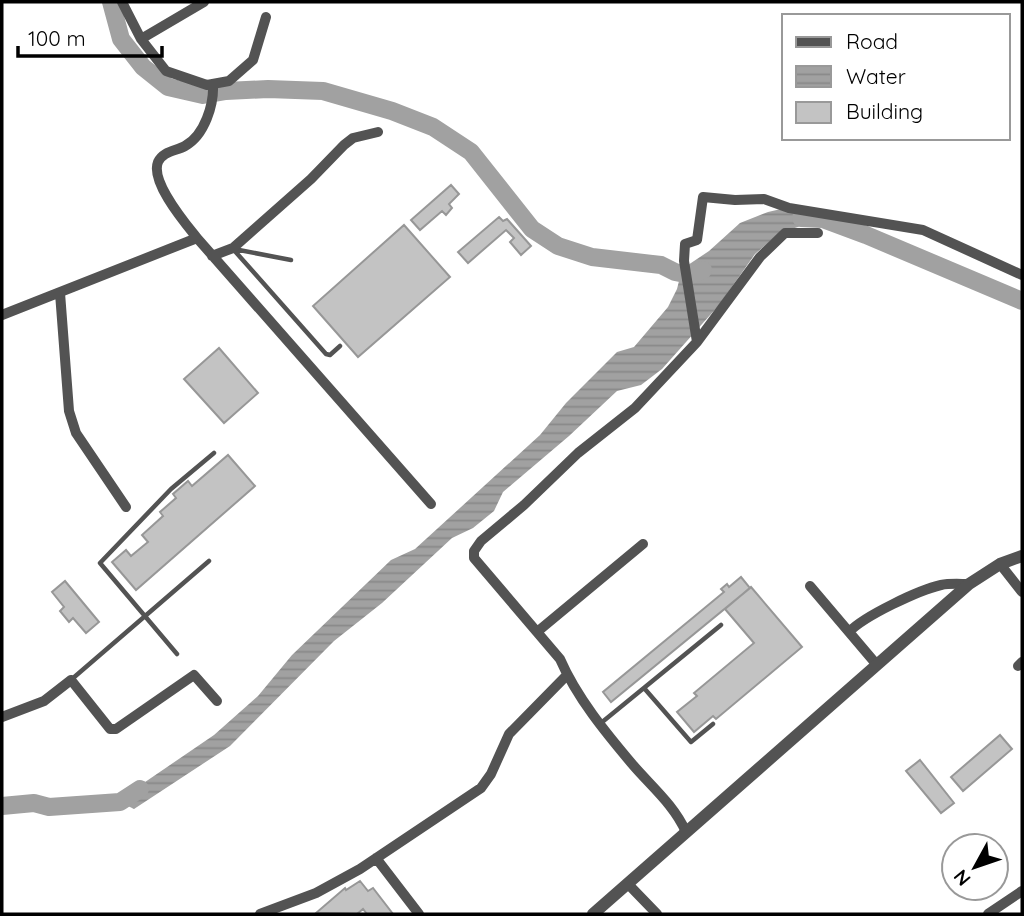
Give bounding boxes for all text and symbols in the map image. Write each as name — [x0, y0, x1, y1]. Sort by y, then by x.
scale bar — [18, 14, 161, 58]
legend — [782, 14, 1010, 140]
text: 100 m — [28, 25, 86, 51]
text: Road — [846, 28, 898, 54]
text: Water — [846, 63, 906, 89]
text: Building — [846, 98, 923, 124]
north arrow — [940, 832, 1010, 902]
text: N — [948, 865, 976, 891]

